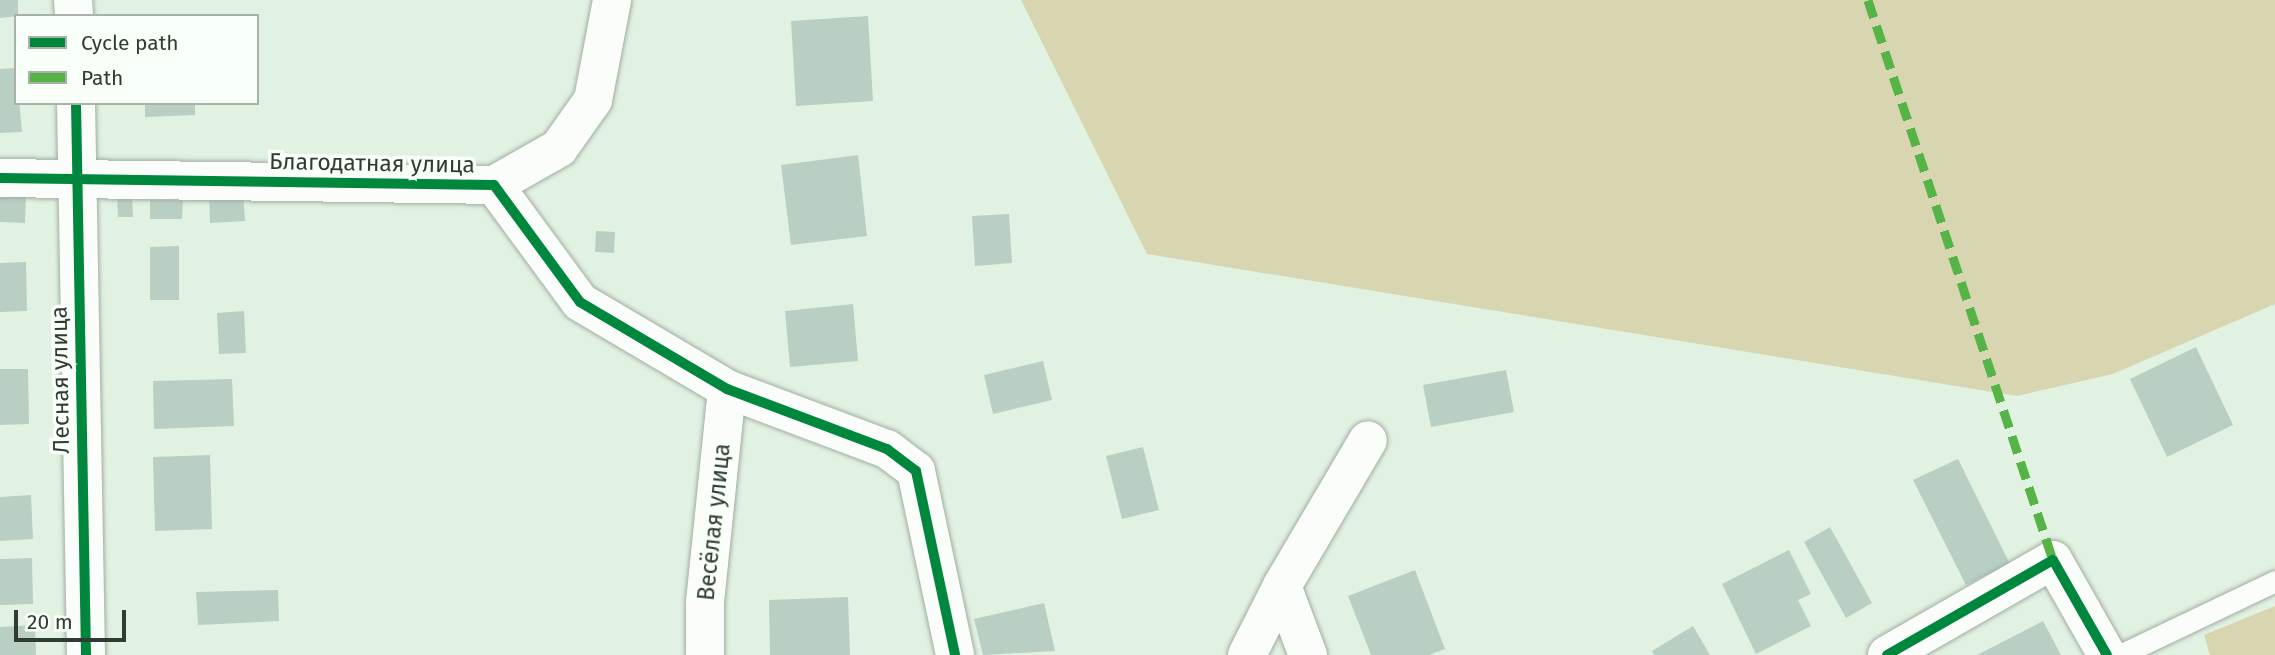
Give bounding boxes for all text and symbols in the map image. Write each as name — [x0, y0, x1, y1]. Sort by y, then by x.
legend — [14, 14, 259, 105]
text: Cycle path — [81, 30, 179, 56]
text: Path — [81, 65, 123, 91]
street label: Благодатная улица — [269, 147, 475, 179]
street label: Лесная улица — [45, 306, 75, 454]
street label: Весёлая улица — [692, 442, 736, 602]
scale bar — [18, 596, 130, 640]
text: 20 m — [27, 609, 73, 635]

